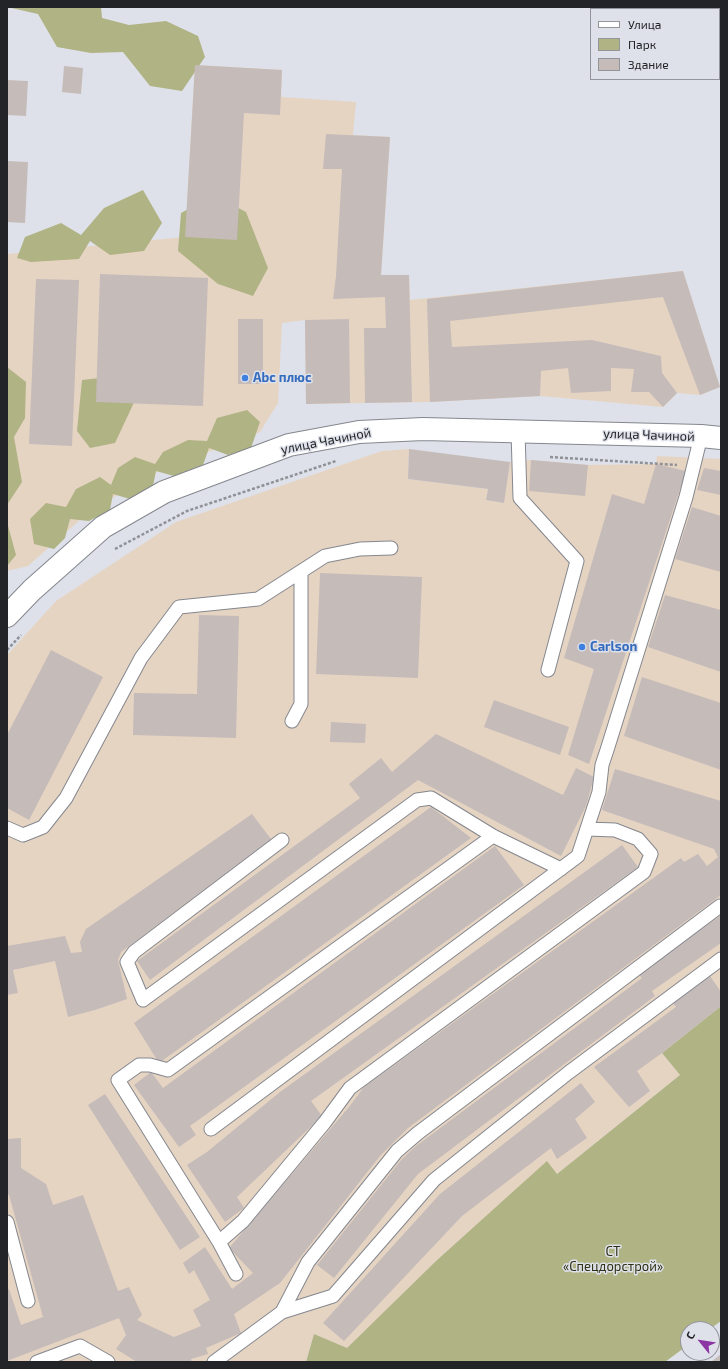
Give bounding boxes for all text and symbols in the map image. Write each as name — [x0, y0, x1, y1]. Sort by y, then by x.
legend — [590, 8, 720, 80]
text: Улица — [628, 17, 661, 31]
text: Парк — [628, 37, 656, 51]
text: Здание — [628, 57, 669, 71]
place label: Аbc плюс — [253, 370, 312, 386]
marker: Аbc плюс — [240, 373, 250, 383]
street label: улица Чачиной — [280, 425, 372, 457]
street label: улица Чачиной — [603, 426, 695, 444]
place label: Carlson — [590, 639, 637, 655]
marker: Carlson — [577, 642, 587, 652]
park label: СТ «Спецдорстрой» — [563, 1244, 663, 1275]
north arrow — [680, 1321, 720, 1361]
text: С — [683, 1329, 697, 1341]

